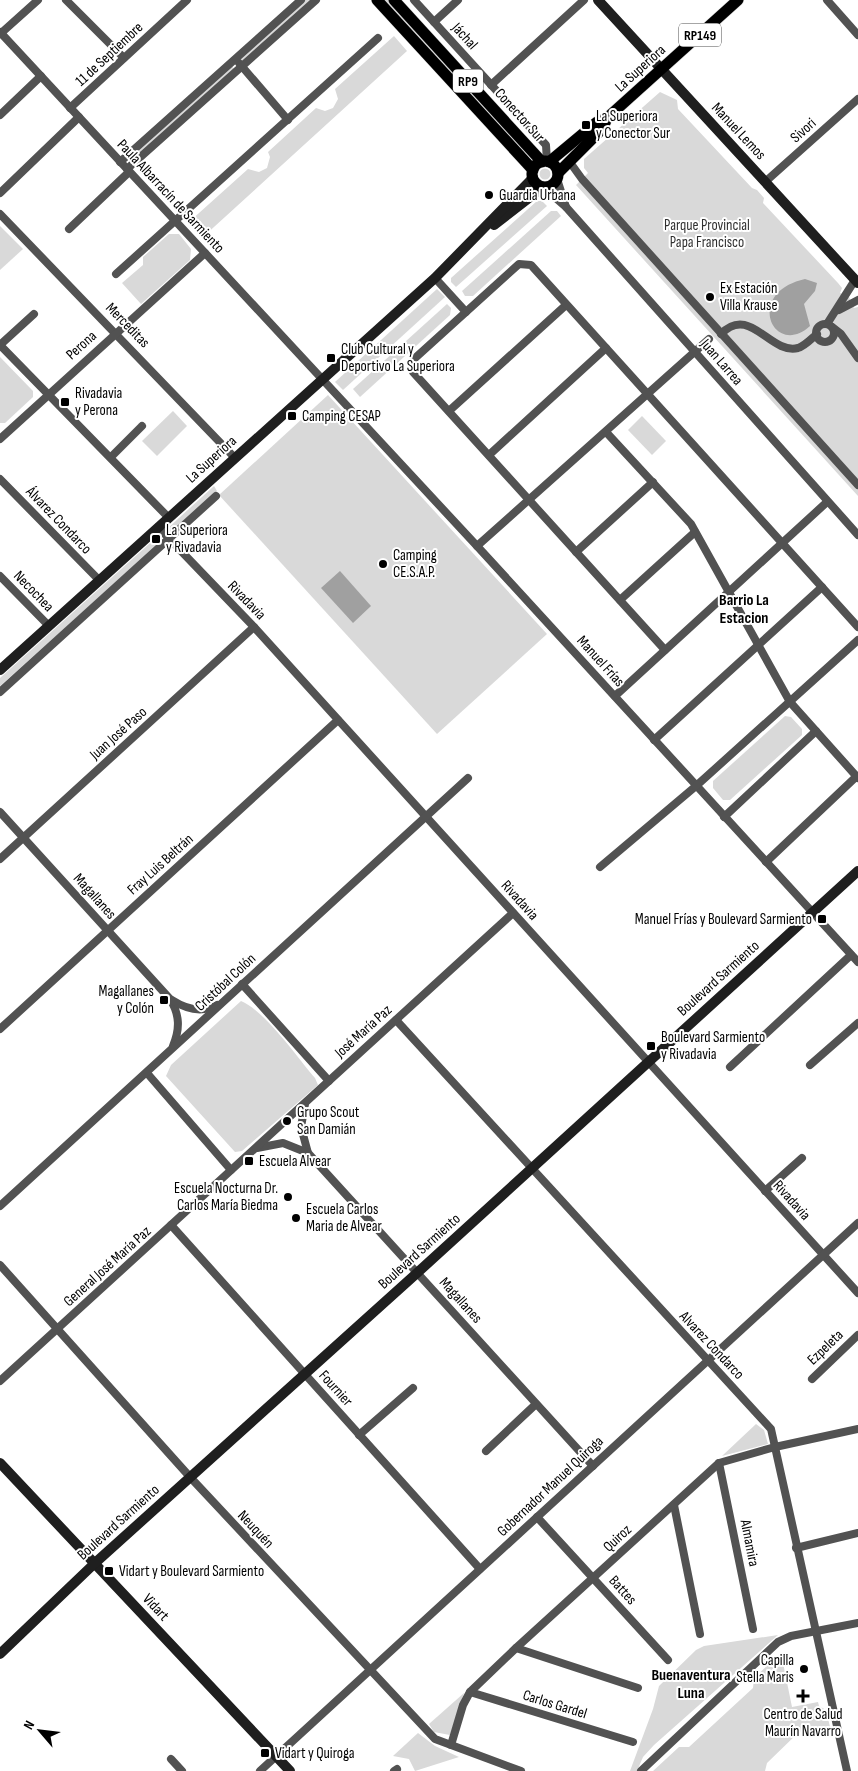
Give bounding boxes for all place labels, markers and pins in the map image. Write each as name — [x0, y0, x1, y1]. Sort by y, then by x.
place label: La Superiora y Conector Sur — [596, 107, 671, 143]
marker: La Superiora y Conector Sur — [580, 119, 592, 131]
place label: Guardia Urbana — [499, 186, 576, 205]
marker: Guardia Urbana — [483, 189, 495, 201]
place label: Ex Estación Villa Krause — [720, 279, 778, 315]
marker: Ex Estación Villa Krause — [704, 291, 716, 303]
place label: Club Cultural y Deportivo La Superiora — [341, 340, 455, 376]
marker: Club Cultural y Deportivo La Superiora — [325, 352, 337, 364]
place label: Rivadavia y Perona — [75, 384, 123, 420]
marker: Rivadavia y Perona — [59, 396, 71, 408]
place label: Camping CESAP — [302, 407, 381, 426]
marker: Camping CESAP — [286, 410, 298, 422]
place label: La Superiora y Rivadavia — [166, 521, 228, 557]
marker: La Superiora y Rivadavia — [150, 533, 162, 545]
place label: Camping CE.S.A.P. — [393, 546, 437, 582]
marker: Camping CE.S.A.P. — [377, 558, 389, 570]
place label: Manuel Frías y Boulevard Sarmiento — [635, 910, 812, 929]
marker: Manuel Frías y Boulevard Sarmiento — [816, 913, 828, 925]
place label: Magallanes y Colón — [99, 982, 154, 1018]
marker: Magallanes y Colón — [158, 994, 170, 1006]
place label: Boulevard Sarmiento y Rivadavia — [661, 1028, 765, 1064]
marker: Boulevard Sarmiento y Rivadavia — [645, 1040, 657, 1052]
place label: Grupo Scout San Damián — [297, 1103, 360, 1139]
marker: Grupo Scout San Damián — [281, 1115, 293, 1127]
place label: Escuela Alvear — [259, 1152, 332, 1171]
marker: Escuela Alvear — [243, 1155, 255, 1167]
place label: Escuela Nocturna Dr. Carlos María Biedma — [174, 1179, 278, 1215]
marker: Escuela Nocturna Dr. Carlos María Biedma — [282, 1191, 294, 1203]
place label: Escuela Carlos Maria de Alvear — [306, 1200, 383, 1236]
marker: Escuela Carlos Maria de Alvear — [290, 1212, 302, 1224]
place label: Vidart y Boulevard Sarmiento — [119, 1562, 264, 1581]
marker: Vidart y Boulevard Sarmiento — [103, 1565, 115, 1577]
place label: Capilla Stella Maris — [736, 1651, 794, 1687]
marker: Capilla Stella Maris — [798, 1663, 810, 1675]
marker: Centro de Salud Maurín Navarro — [796, 1689, 810, 1703]
place label: Centro de Salud Maurín Navarro — [763, 1705, 843, 1741]
place label: Vidart y Quiroga — [275, 1744, 355, 1763]
marker: Vidart y Quiroga — [259, 1747, 271, 1759]

